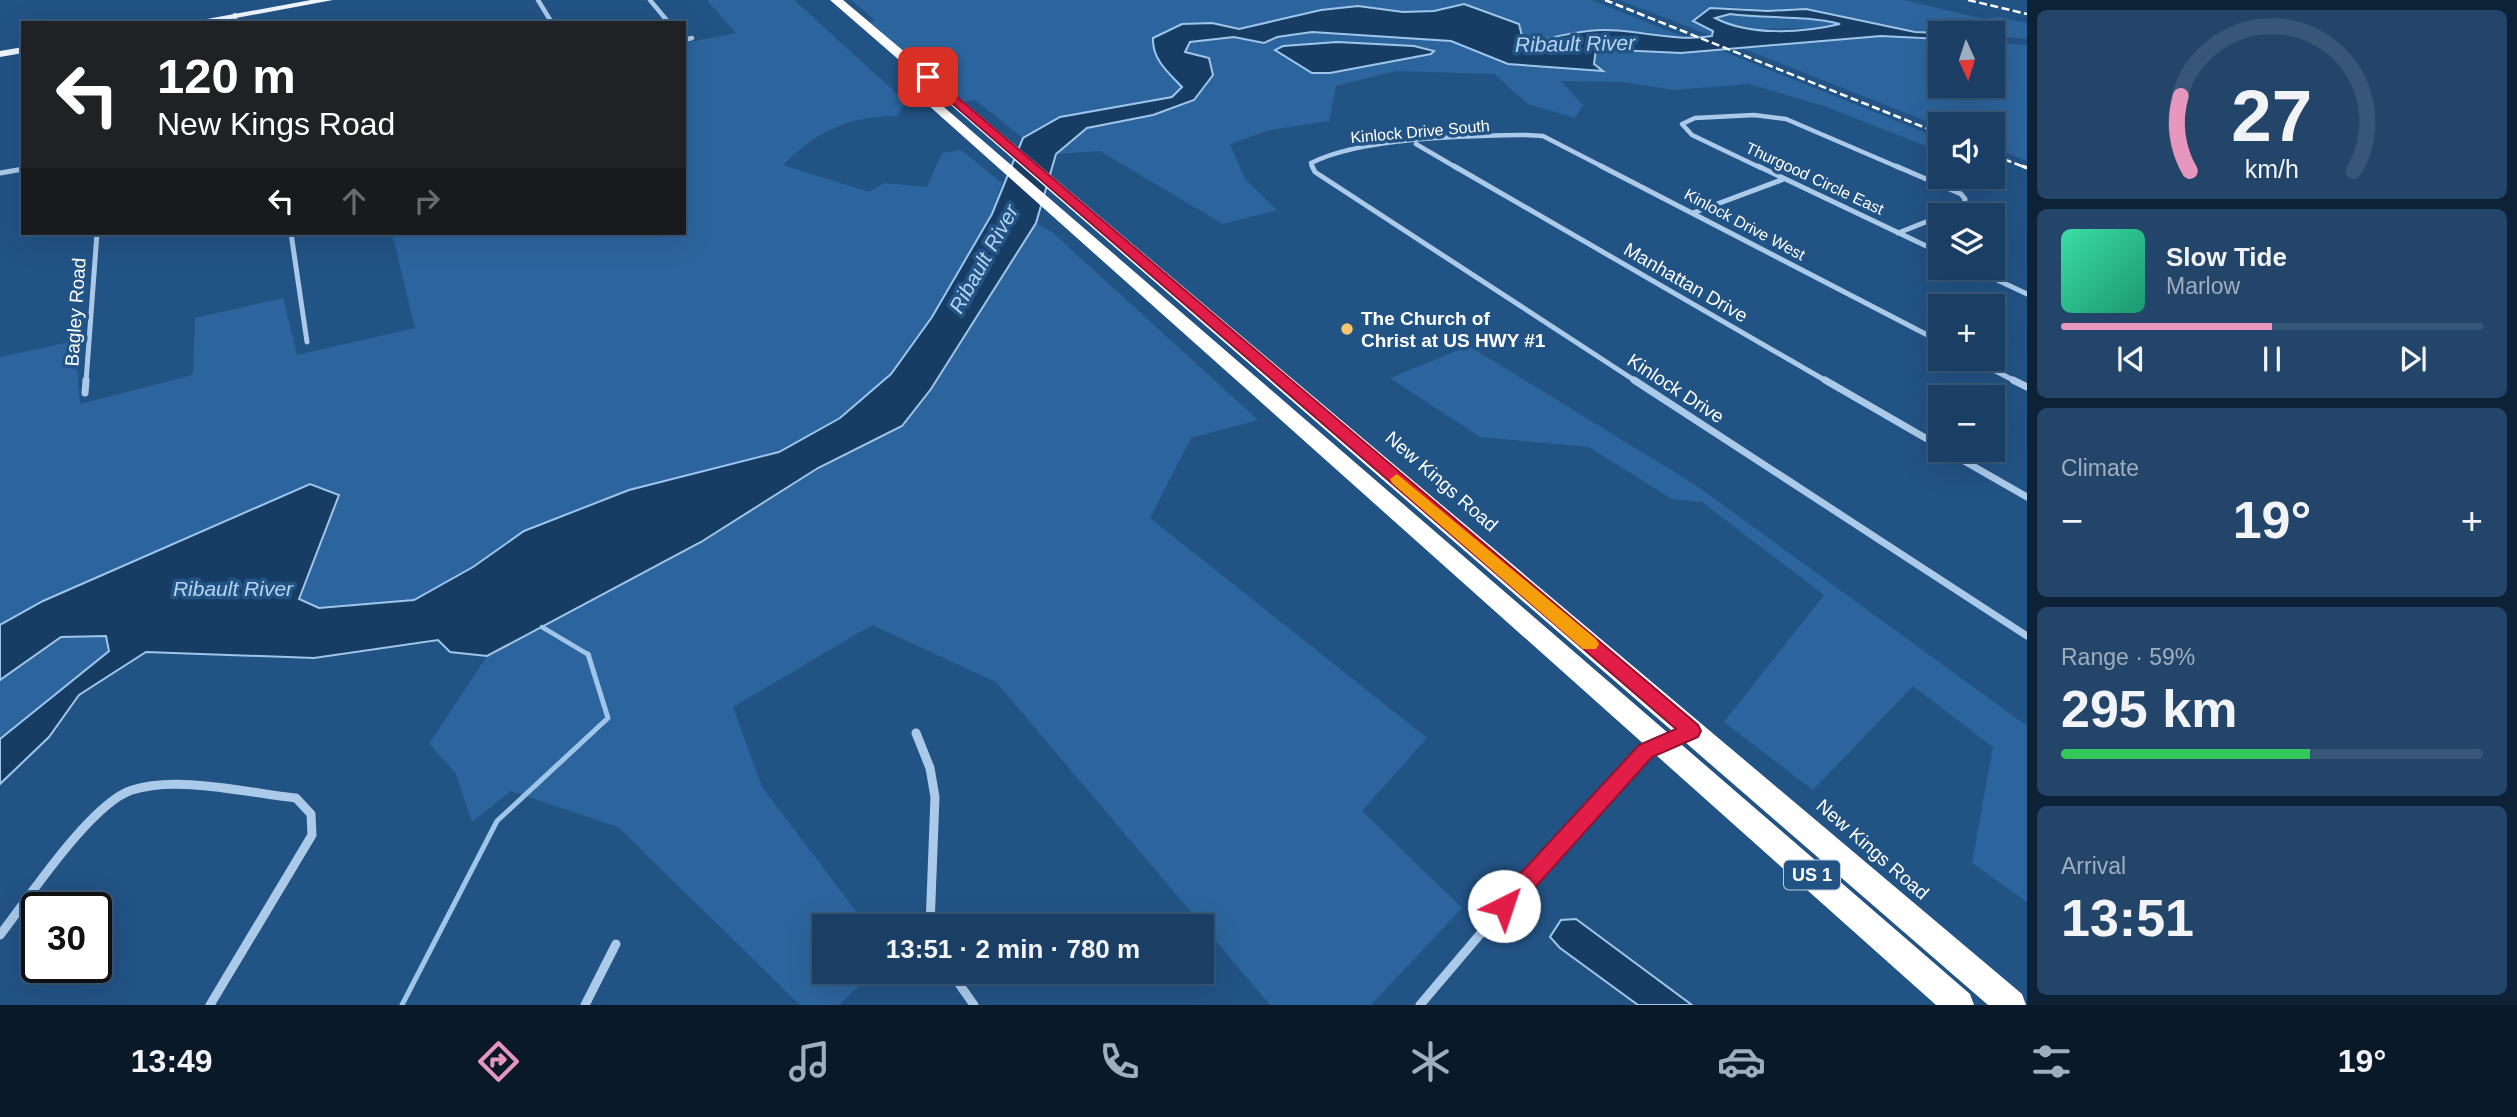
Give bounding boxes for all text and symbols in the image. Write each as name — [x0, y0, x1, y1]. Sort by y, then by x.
north arrow — [1928, 21, 2006, 98]
map controls — [1928, 21, 2005, 462]
water label: Ribault River — [1515, 31, 1636, 56]
pin — [898, 47, 958, 107]
icon: left — [42, 49, 133, 140]
text: 120 m — [157, 49, 296, 103]
icon: arrive — [909, 58, 947, 96]
text: 27 — [2232, 75, 2312, 156]
text: New Kings Road — [157, 106, 395, 142]
button: sound — [1928, 112, 2005, 189]
street label: Kinlock Drive South — [1350, 117, 1490, 146]
street label: Thurgood Circle East — [1743, 139, 1887, 218]
text: km/h — [2245, 154, 2299, 182]
icon: left — [262, 182, 300, 220]
icon: ahead — [335, 182, 373, 220]
icon: right — [408, 182, 446, 220]
street label: Kinlock Drive West — [1682, 185, 1808, 264]
water label: Ribault River — [944, 200, 1023, 317]
button: layers — [1928, 203, 2005, 280]
street label: Manhattan Drive — [1620, 238, 1751, 326]
text: Slow Tide — [2166, 242, 2287, 272]
street label: Bagley Road — [61, 257, 90, 367]
text: Marlow — [2166, 273, 2240, 299]
button: + — [1928, 294, 2005, 371]
place label: The Church of Christ at US HWY #1 — [1361, 308, 1546, 351]
marker: The Church of Christ at US HWY #1 — [1339, 321, 1355, 337]
icon: previous — [2112, 340, 2150, 378]
icon: pause — [2253, 340, 2291, 378]
icon: next — [2394, 340, 2432, 378]
street label: Kinlock Drive — [1624, 349, 1728, 427]
button: − — [1928, 385, 2005, 462]
street label: New Kings Road — [1381, 427, 1502, 536]
text: Climate — [2061, 455, 2139, 481]
text: 19° — [2233, 491, 2311, 549]
text: − — [2061, 500, 2083, 542]
text: + — [2461, 500, 2483, 542]
water label: Ribault River — [173, 577, 294, 600]
text: Range · 59% — [2061, 644, 2195, 670]
text: 295 km — [2061, 680, 2237, 738]
street label: New Kings Road — [1812, 795, 1933, 904]
text: Arrival — [2061, 853, 2126, 879]
road number: US 1 — [1784, 860, 1840, 890]
position arrow — [1467, 869, 1541, 943]
text: 13:51 — [2061, 889, 2194, 947]
speed limit sign: 30 — [21, 892, 112, 983]
text: 13:51 · 2 min · 780 m — [886, 934, 1140, 964]
icon: directions — [474, 1037, 523, 1086]
icon: music — [785, 1037, 834, 1086]
icon: phone — [1095, 1037, 1144, 1086]
icon: climate — [1406, 1037, 1455, 1086]
icon: car — [1717, 1037, 1766, 1086]
icon: filters — [2027, 1037, 2076, 1086]
text: 13:49 — [131, 1043, 213, 1079]
text: 19° — [2338, 1043, 2386, 1079]

